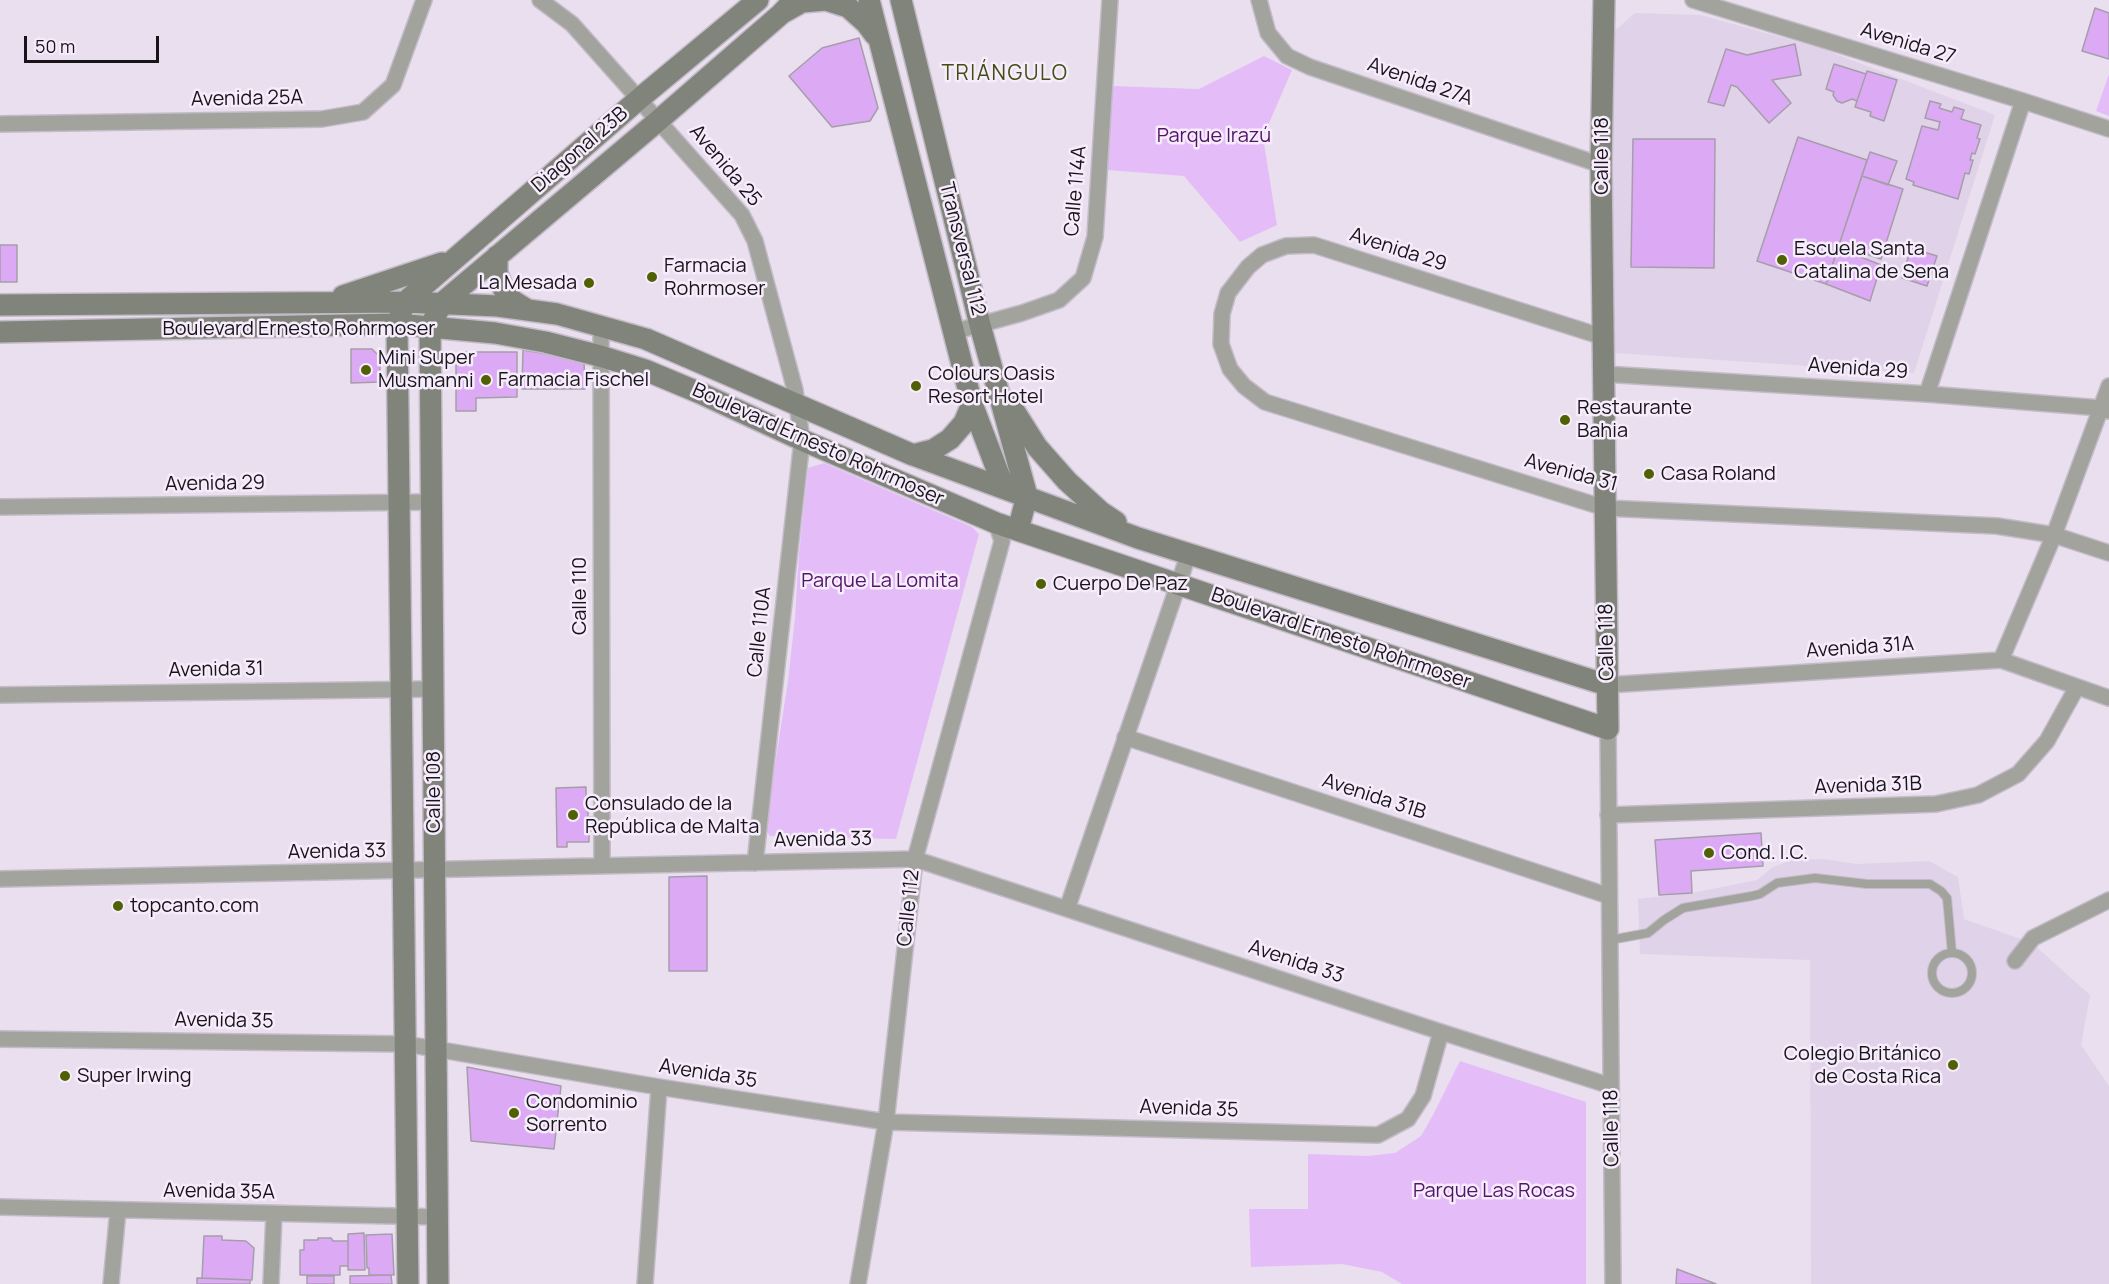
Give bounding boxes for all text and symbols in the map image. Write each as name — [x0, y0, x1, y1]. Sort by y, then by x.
street label: Avenida 27 — [1858, 18, 1958, 70]
scale bar — [27, 24, 162, 62]
text: 50 m — [35, 34, 75, 58]
street label: Avenida 27A — [1364, 53, 1476, 111]
district label: TRIÁNGULO — [942, 61, 1068, 87]
street label: Avenida 25A — [191, 86, 303, 112]
street label: Diagonal 23B — [527, 102, 633, 198]
street label: Calle 118 — [1590, 117, 1614, 195]
street label: Avenida 25 — [684, 120, 766, 212]
park label: Parque Irazú — [1157, 124, 1271, 148]
street label: Calle 114A — [1060, 145, 1092, 237]
street label: Transversal 112 — [934, 180, 990, 318]
street label: Avenida 29 — [1347, 223, 1449, 277]
place label: Escuela Santa Catalina de Sena — [1794, 237, 1949, 284]
marker: Escuela Santa Catalina de Sena — [1775, 253, 1789, 267]
place label: Farmacia Rohrmoser — [664, 254, 766, 301]
marker: Farmacia Rohrmoser — [645, 270, 659, 284]
place label: La Mesada — [479, 271, 577, 295]
marker: La Mesada — [582, 276, 596, 290]
street label: Boulevard Ernesto Rohrmoser — [162, 317, 436, 341]
place label: Mini Super Musmanni — [378, 346, 475, 393]
street label: Avenida 29 — [1807, 354, 1909, 384]
place label: Colours Oasis Resort Hotel — [928, 362, 1055, 409]
marker: Mini Super Musmanni — [359, 363, 373, 377]
place label: Farmacia Fischel — [498, 368, 649, 392]
marker: Farmacia Fischel — [479, 373, 493, 387]
street label: Boulevard Ernesto Rohrmoser — [688, 379, 948, 511]
marker: Colours Oasis Resort Hotel — [909, 379, 923, 393]
place label: Restaurante Bahia — [1577, 396, 1692, 443]
marker: Restaurante Bahia — [1558, 413, 1572, 427]
street label: Avenida 31 — [1522, 449, 1620, 497]
place label: Casa Roland — [1661, 462, 1776, 486]
marker: Casa Roland — [1642, 467, 1656, 481]
street label: Avenida 29 — [165, 471, 265, 497]
street label: Calle 110 — [568, 557, 592, 635]
park label: Parque La Lomita — [801, 569, 959, 593]
place label: Cuerpo De Paz — [1053, 572, 1188, 596]
marker: Cuerpo De Paz — [1034, 577, 1048, 591]
street label: Boulevard Ernesto Rohrmoser — [1208, 583, 1474, 695]
street label: Calle 110A — [743, 586, 777, 678]
street label: Calle 118 — [1594, 603, 1620, 681]
street label: Avenida 31A — [1805, 632, 1915, 664]
street label: Avenida 31 — [168, 657, 264, 683]
street label: Calle 108 — [422, 751, 446, 833]
street label: Avenida 31B — [1319, 769, 1429, 825]
street label: Avenida 31B — [1814, 772, 1922, 800]
place label: Consulado de la República de Malta — [585, 792, 759, 839]
marker: Consulado de la República de Malta — [566, 808, 580, 822]
street label: Avenida 33 — [773, 827, 873, 853]
street label: Avenida 33 — [287, 839, 387, 865]
place label: Cond. I.C. — [1721, 841, 1808, 865]
marker: Cond. I.C. — [1702, 846, 1716, 860]
street label: Calle 112 — [893, 868, 925, 948]
place label: topcanto.com — [130, 894, 259, 918]
marker: topcanto.com — [111, 899, 125, 913]
street label: Avenida 33 — [1245, 935, 1347, 989]
street label: Avenida 35 — [174, 1008, 274, 1034]
place label: Colegio Británico de Costa Rica — [1784, 1042, 1941, 1089]
street label: Avenida 35 — [657, 1054, 759, 1094]
marker: Colegio Británico de Costa Rica — [1946, 1058, 1960, 1072]
place label: Super Irwing — [77, 1064, 192, 1088]
marker: Super Irwing — [58, 1069, 72, 1083]
street label: Calle 118 — [1599, 1089, 1625, 1167]
place label: Condominio Sorrento — [526, 1090, 638, 1137]
street label: Avenida 35 — [1139, 1095, 1239, 1123]
marker: Condominio Sorrento — [507, 1106, 521, 1120]
street label: Avenida 35A — [163, 1179, 275, 1205]
park label: Parque Las Rocas — [1413, 1179, 1575, 1203]

